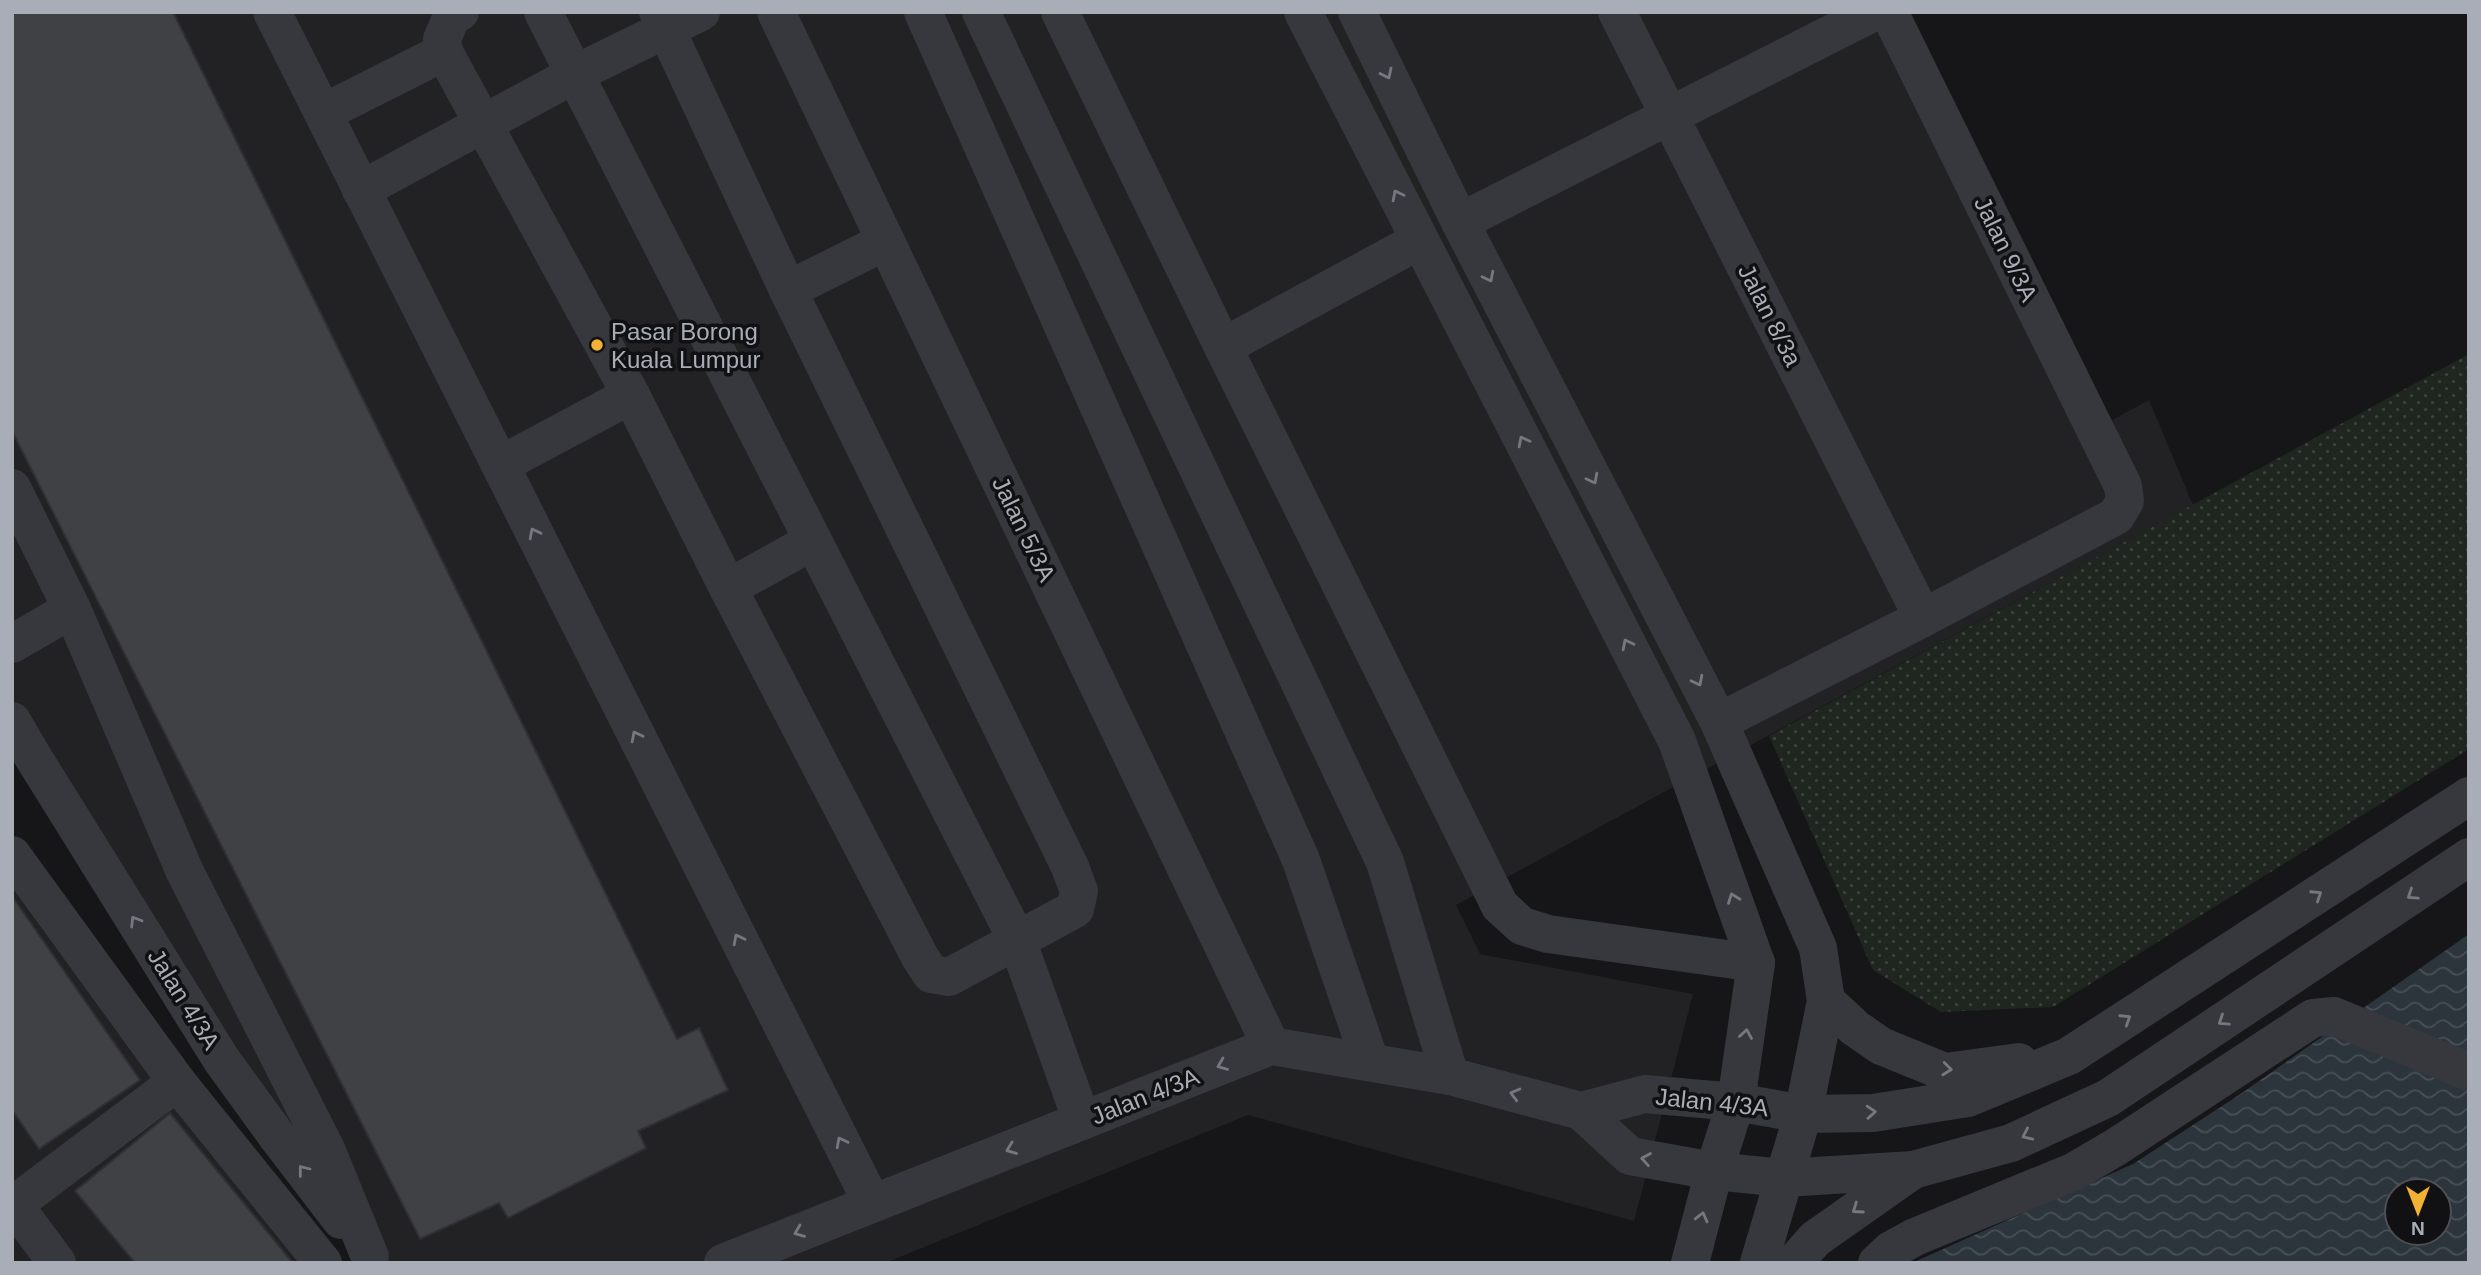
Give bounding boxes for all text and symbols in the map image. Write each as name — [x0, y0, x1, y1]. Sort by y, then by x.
one-way arrow — [1379, 67, 1393, 79]
one-way arrow — [1391, 190, 1405, 202]
street label: Jalan 9/3A — [1969, 192, 2043, 306]
street label: Jalan 8/3a — [1733, 260, 1807, 371]
one-way arrow — [1480, 270, 1494, 282]
place label: Pasar Borong Kuala Lumpur — [611, 318, 760, 373]
marker: Pasar Borong Kuala Lumpur — [589, 337, 605, 353]
one-way arrow — [1518, 436, 1532, 448]
street label: Jalan 5/3A — [987, 472, 1061, 586]
one-way arrow — [1585, 472, 1599, 484]
one-way arrow — [528, 528, 542, 540]
one-way arrow — [1622, 638, 1636, 651]
one-way arrow — [1689, 674, 1703, 686]
one-way arrow — [631, 731, 645, 743]
one-way arrow — [2407, 886, 2420, 899]
one-way arrow — [2309, 890, 2322, 903]
one-way arrow — [1728, 893, 1742, 905]
one-way arrow — [130, 915, 143, 928]
one-way arrow — [733, 934, 747, 946]
street label: Jalan 4/3A — [142, 944, 226, 1054]
one-way arrow — [2217, 1013, 2230, 1026]
one-way arrow — [2118, 1014, 2131, 1027]
one-way arrow — [1738, 1028, 1753, 1040]
one-way arrow — [1217, 1057, 1229, 1071]
one-way arrow — [1941, 1061, 1952, 1076]
street label: Jalan 4/3A — [1087, 1062, 1203, 1130]
street label: Jalan 4/3A — [1654, 1083, 1770, 1121]
one-way arrow — [1509, 1088, 1521, 1102]
one-way arrow — [1866, 1105, 1877, 1120]
one-way arrow — [2022, 1127, 2034, 1141]
one-way arrow — [835, 1137, 849, 1149]
one-way arrow — [1005, 1140, 1017, 1154]
one-way arrow — [1640, 1152, 1652, 1167]
one-way arrow — [298, 1166, 311, 1178]
north arrow — [2383, 1177, 2453, 1247]
one-way arrow — [1852, 1201, 1865, 1213]
one-way arrow — [1694, 1211, 1708, 1223]
text: N — [2411, 1218, 2425, 1239]
one-way arrow — [794, 1224, 806, 1238]

